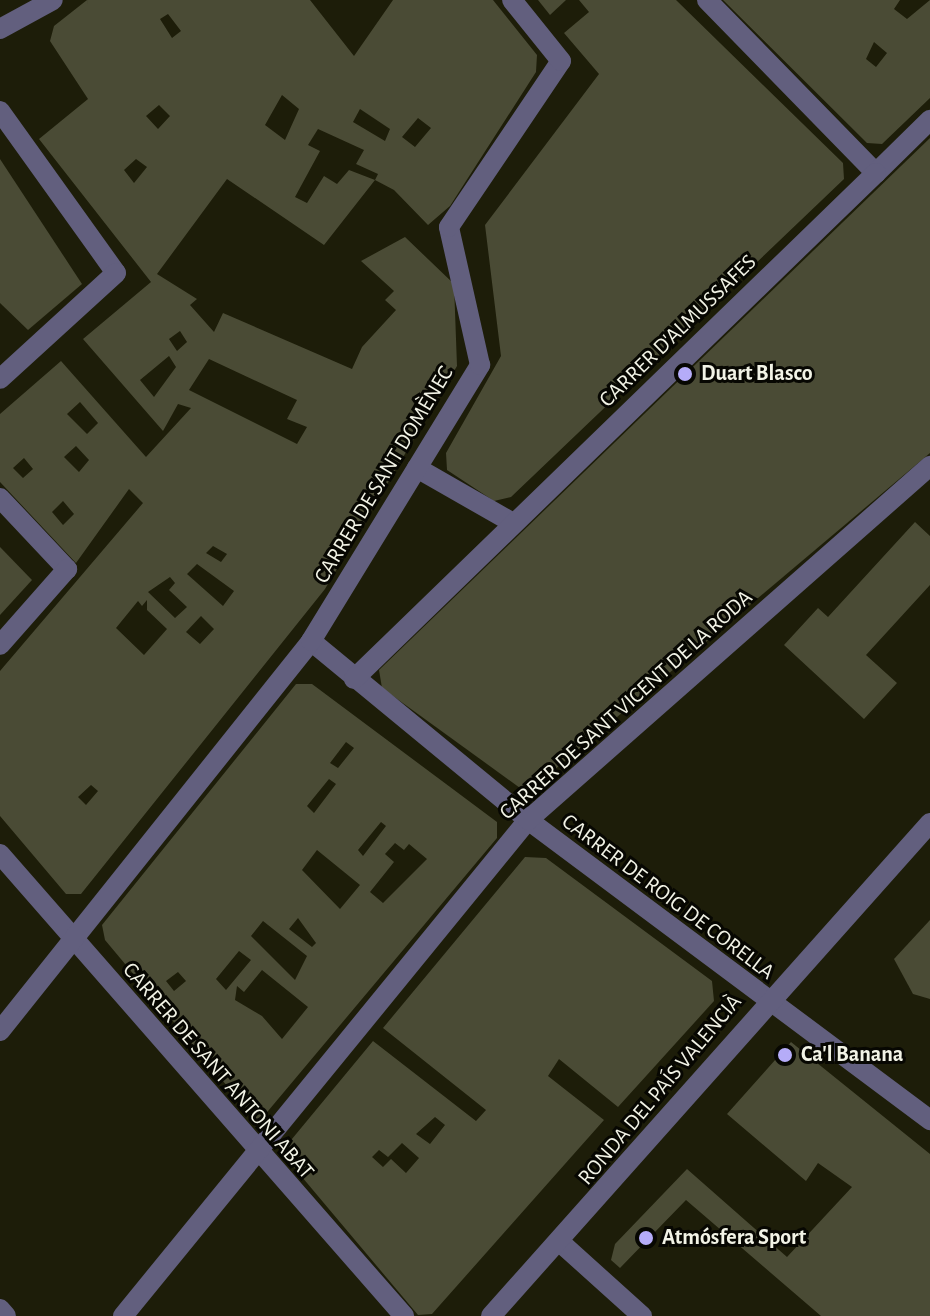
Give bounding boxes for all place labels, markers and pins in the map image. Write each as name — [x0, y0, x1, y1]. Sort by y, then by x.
place label: Duart Blasco — [701, 361, 813, 387]
marker: Duart Blasco — [676, 365, 694, 383]
place label: Ca'l Banana — [801, 1042, 903, 1068]
marker: Ca'l Banana — [776, 1046, 794, 1064]
place label: Atmósfera Sport — [662, 1225, 806, 1251]
marker: Atmósfera Sport — [637, 1229, 655, 1247]

